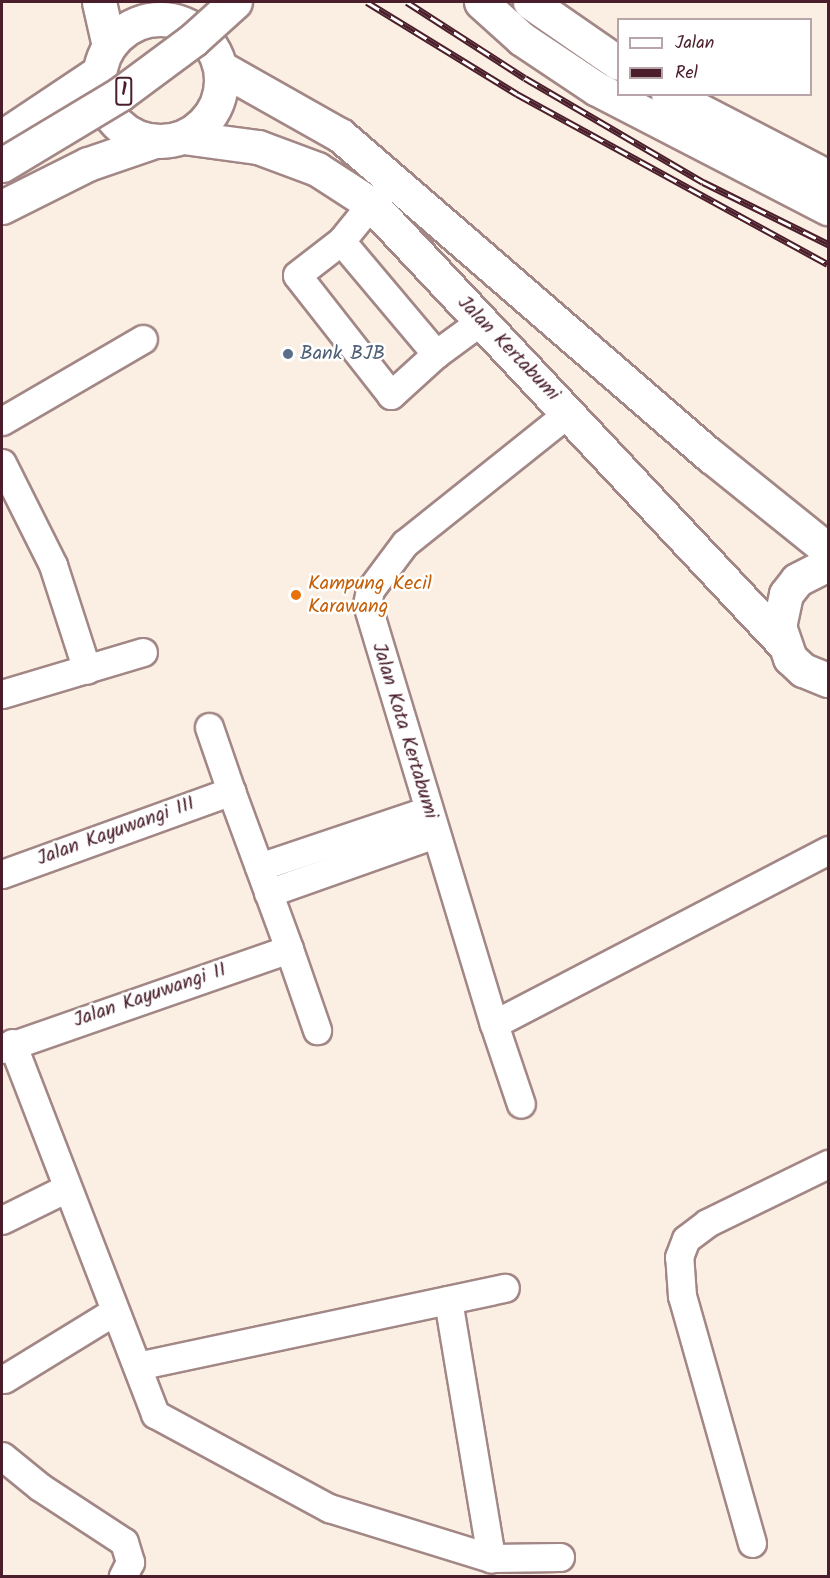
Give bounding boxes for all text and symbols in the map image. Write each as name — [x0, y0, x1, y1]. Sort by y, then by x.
legend — [617, 18, 812, 96]
text: Jalan — [675, 29, 714, 58]
text: Rel — [675, 59, 698, 88]
road number: 1 — [115, 76, 133, 106]
street label: Jalan Kertabumi — [452, 291, 564, 407]
place label: Bank BJB — [300, 342, 385, 366]
marker: Bank BJB — [281, 347, 295, 361]
place label: Kampung Kecil Karawang — [308, 572, 432, 619]
marker: Kampung Kecil Karawang — [289, 588, 303, 602]
street label: Jalan Kota Kertabumi — [366, 640, 442, 822]
street label: Jalan Kayuwangi III — [34, 792, 198, 872]
street label: Jalan Kayuwangi II — [70, 959, 230, 1033]

